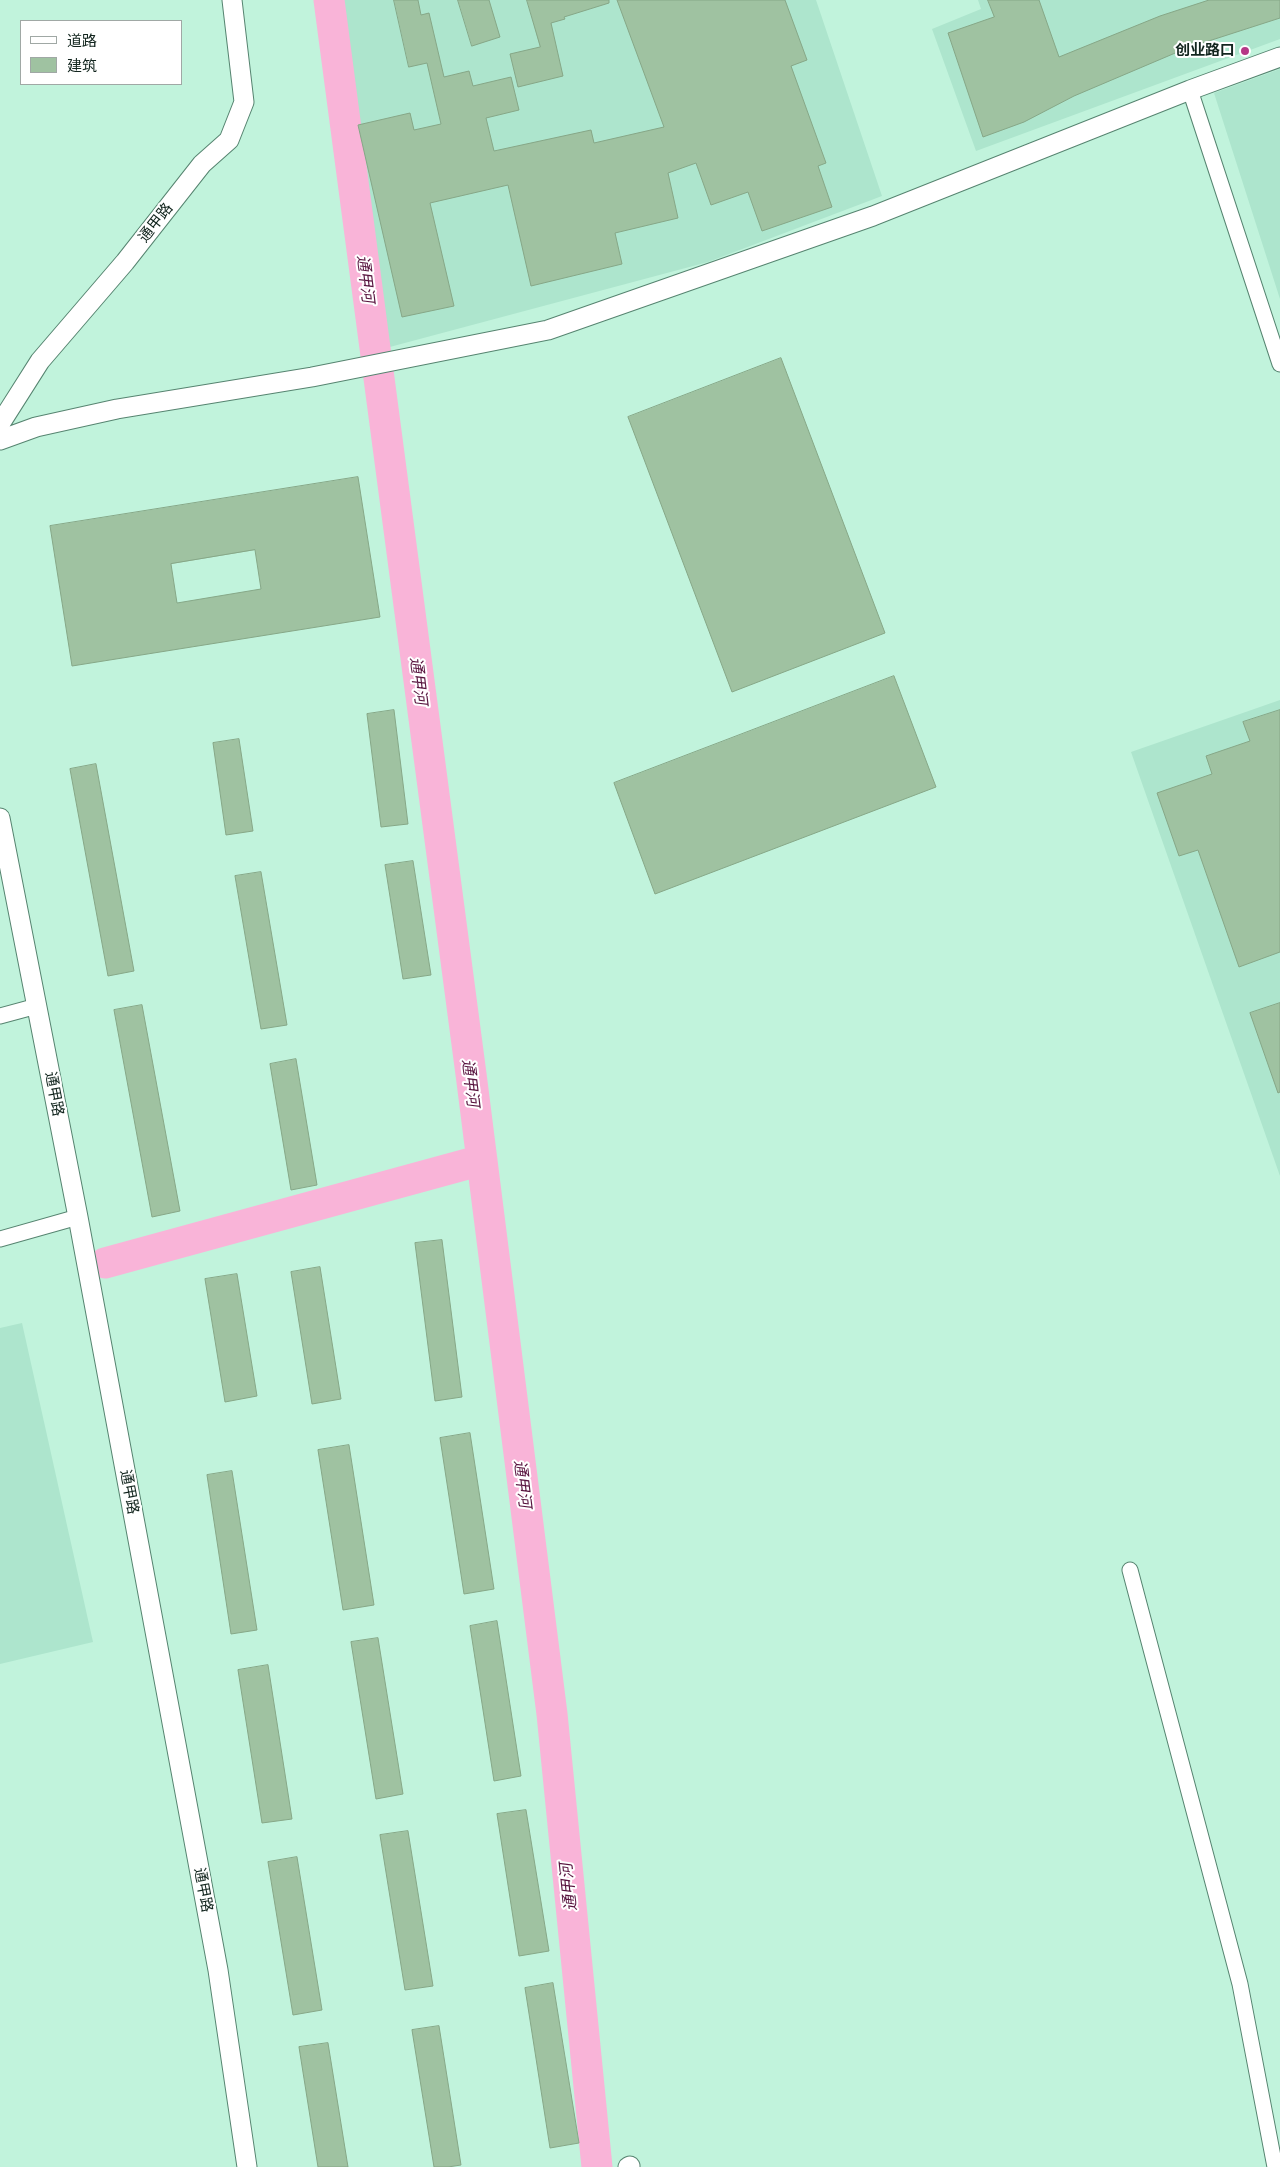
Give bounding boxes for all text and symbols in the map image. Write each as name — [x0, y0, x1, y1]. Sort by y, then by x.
legend — [20, 20, 182, 85]
text: 道路 — [67, 32, 97, 50]
place label: 创业路口 — [1175, 42, 1235, 60]
marker: 创业路口 — [1239, 45, 1251, 57]
text: 建筑 — [67, 57, 97, 75]
street label: 通甲路 — [135, 200, 177, 246]
water label: 通甲河 — [353, 254, 377, 304]
water label: 通甲河 — [406, 656, 430, 706]
water label: 通甲河 — [458, 1058, 482, 1108]
street label: 通甲路 — [41, 1070, 67, 1118]
water label: 通甲河 — [510, 1459, 534, 1509]
street label: 通甲路 — [116, 1468, 142, 1516]
water label: 通甲河 — [557, 1862, 581, 1912]
street label: 通甲路 — [190, 1866, 216, 1914]

